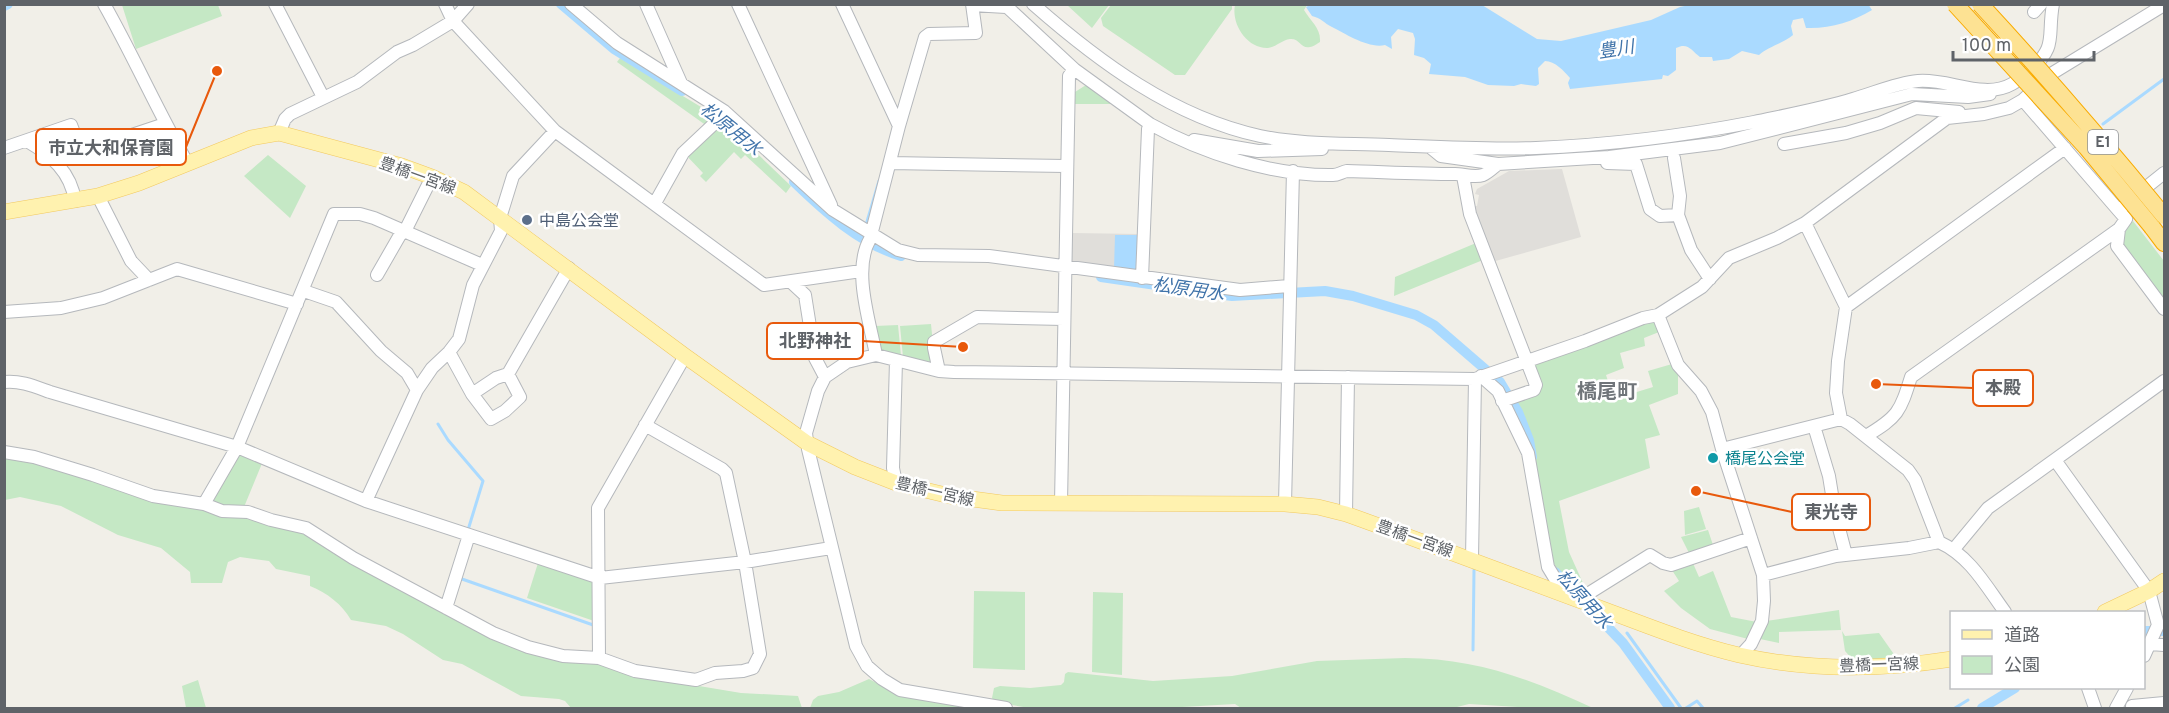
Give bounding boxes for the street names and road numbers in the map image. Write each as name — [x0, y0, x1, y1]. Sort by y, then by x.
road number: E1 — [2088, 130, 2118, 154]
street label: 豊橋一宮線 — [376, 154, 458, 200]
street label: 豊橋一宮線 — [893, 474, 976, 512]
street label: 豊橋一宮線 — [1373, 517, 1455, 563]
street label: 豊橋一宮線 — [1839, 655, 1919, 677]

